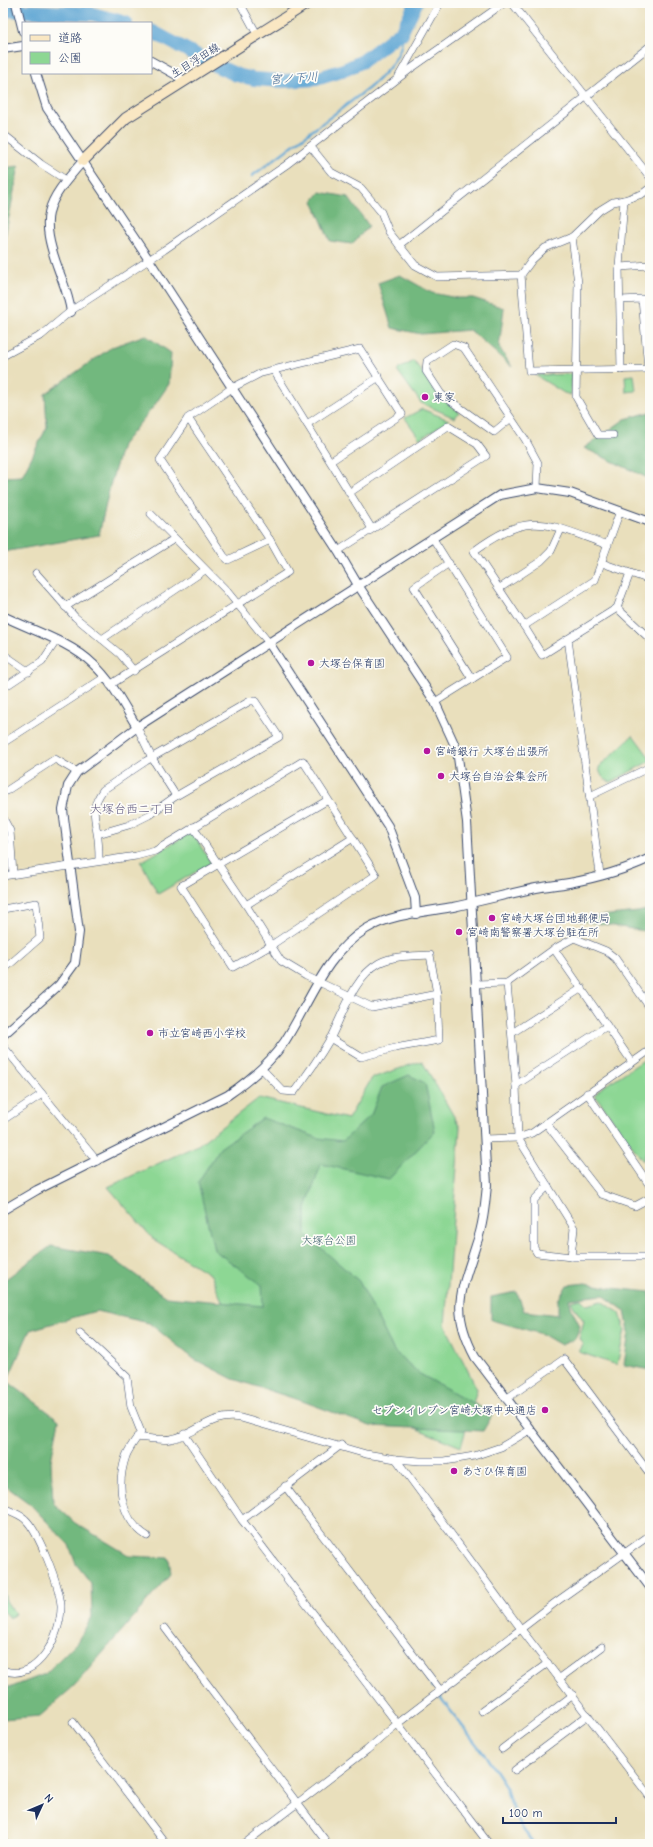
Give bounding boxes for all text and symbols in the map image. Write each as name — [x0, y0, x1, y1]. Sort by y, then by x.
legend — [22, 22, 152, 74]
text: 道路 — [58, 31, 82, 45]
street label: 生目浮田線 — [168, 40, 222, 81]
text: 公園 — [58, 51, 82, 65]
water label: 宮ノ下川 — [270, 69, 318, 87]
place label: 東家 — [433, 391, 455, 404]
marker: 東家 — [420, 392, 430, 402]
place label: 大塚台保育園 — [319, 657, 385, 670]
marker: 大塚台保育園 — [306, 658, 316, 668]
place label: 宮崎銀行 大塚台出張所 — [435, 745, 549, 758]
marker: 宮崎銀行 大塚台出張所 — [422, 746, 432, 756]
place label: 大塚台自治会集会所 — [449, 770, 548, 783]
marker: 大塚台自治会集会所 — [436, 771, 446, 781]
district label: 大塚台西二丁目 — [90, 802, 174, 816]
place label: 宮崎大塚台団地郵便局 — [500, 912, 610, 925]
marker: 宮崎大塚台団地郵便局 — [487, 913, 497, 923]
place label: 宮崎南警察署大塚台駐在所 — [467, 926, 599, 939]
marker: 宮崎南警察署大塚台駐在所 — [454, 927, 464, 937]
place label: 市立宮崎西小学校 — [158, 1027, 246, 1040]
marker: 市立宮崎西小学校 — [145, 1028, 155, 1038]
park label: 大塚台公園 — [302, 1234, 357, 1247]
place label: セブンイレブン宮崎大塚中央通店 — [372, 1404, 537, 1417]
marker: セブンイレブン宮崎大塚中央通店 — [540, 1405, 550, 1415]
place label: あさひ保育園 — [462, 1465, 527, 1478]
marker: あさひ保育園 — [449, 1466, 459, 1476]
north arrow — [22, 1785, 62, 1825]
text: N — [42, 1791, 56, 1806]
scale bar — [503, 1799, 616, 1825]
text: 100 m — [509, 1806, 542, 1820]

